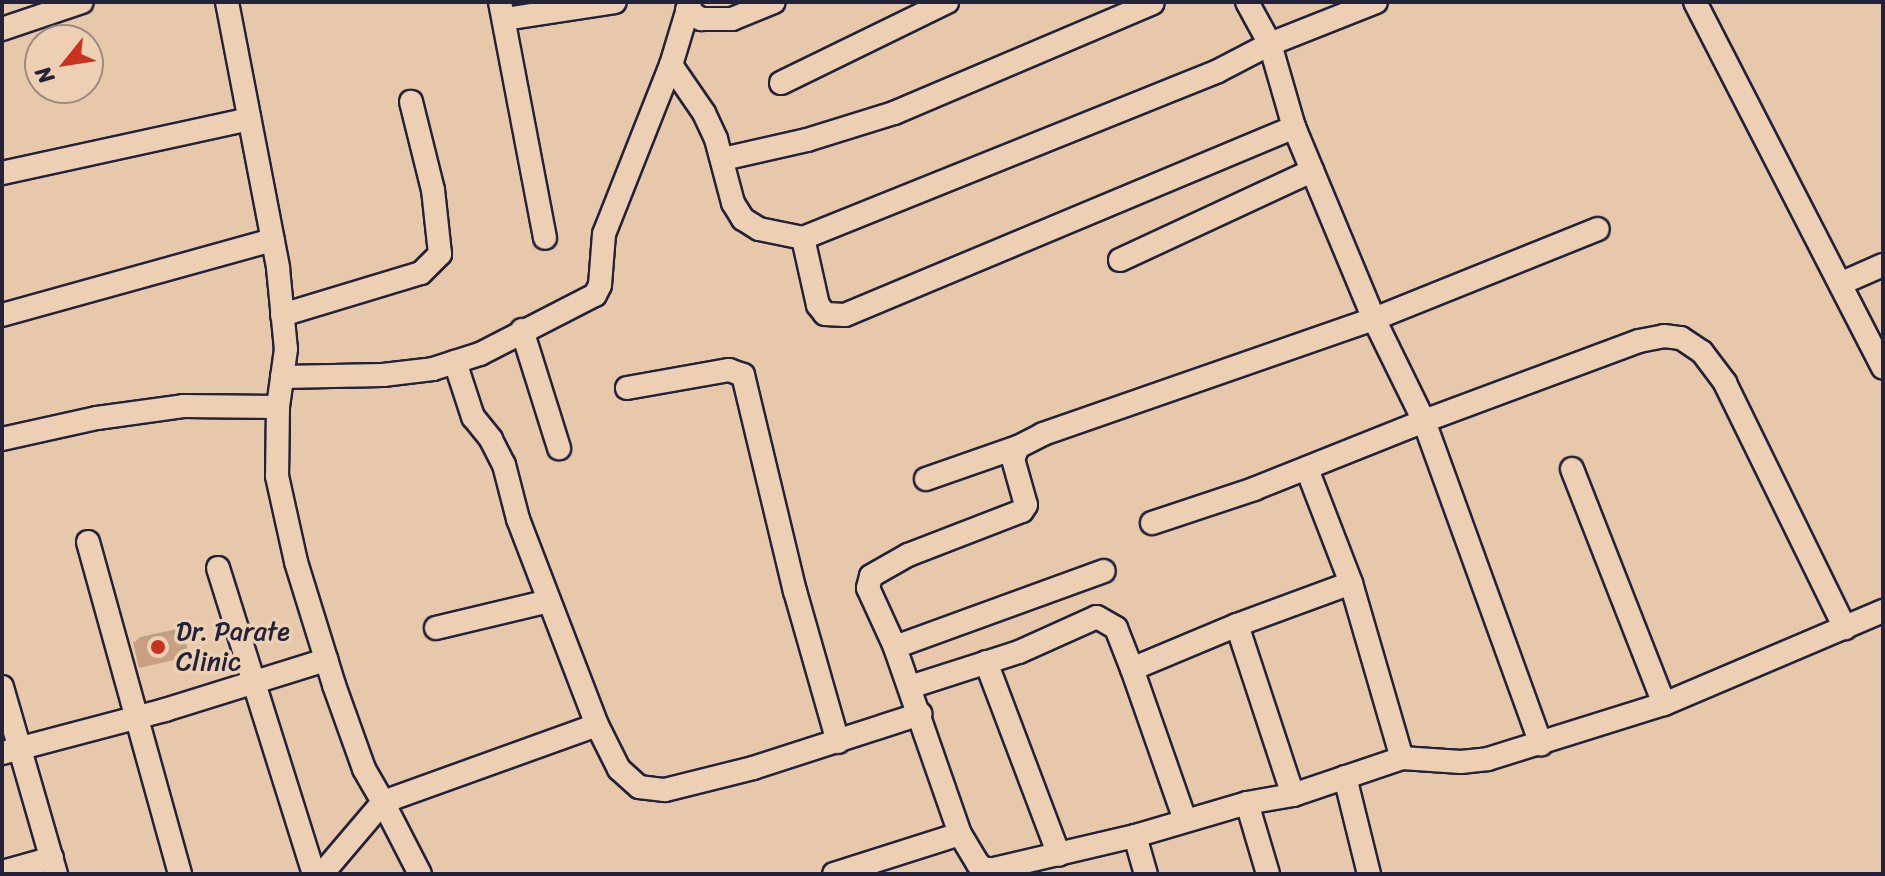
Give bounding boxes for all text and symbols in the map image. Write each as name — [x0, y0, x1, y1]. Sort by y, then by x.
north arrow — [24, 24, 104, 104]
text: N — [24, 59, 65, 92]
place label: Dr. Parate Clinic — [176, 616, 291, 678]
marker: Dr. Parate Clinic — [147, 636, 169, 658]

